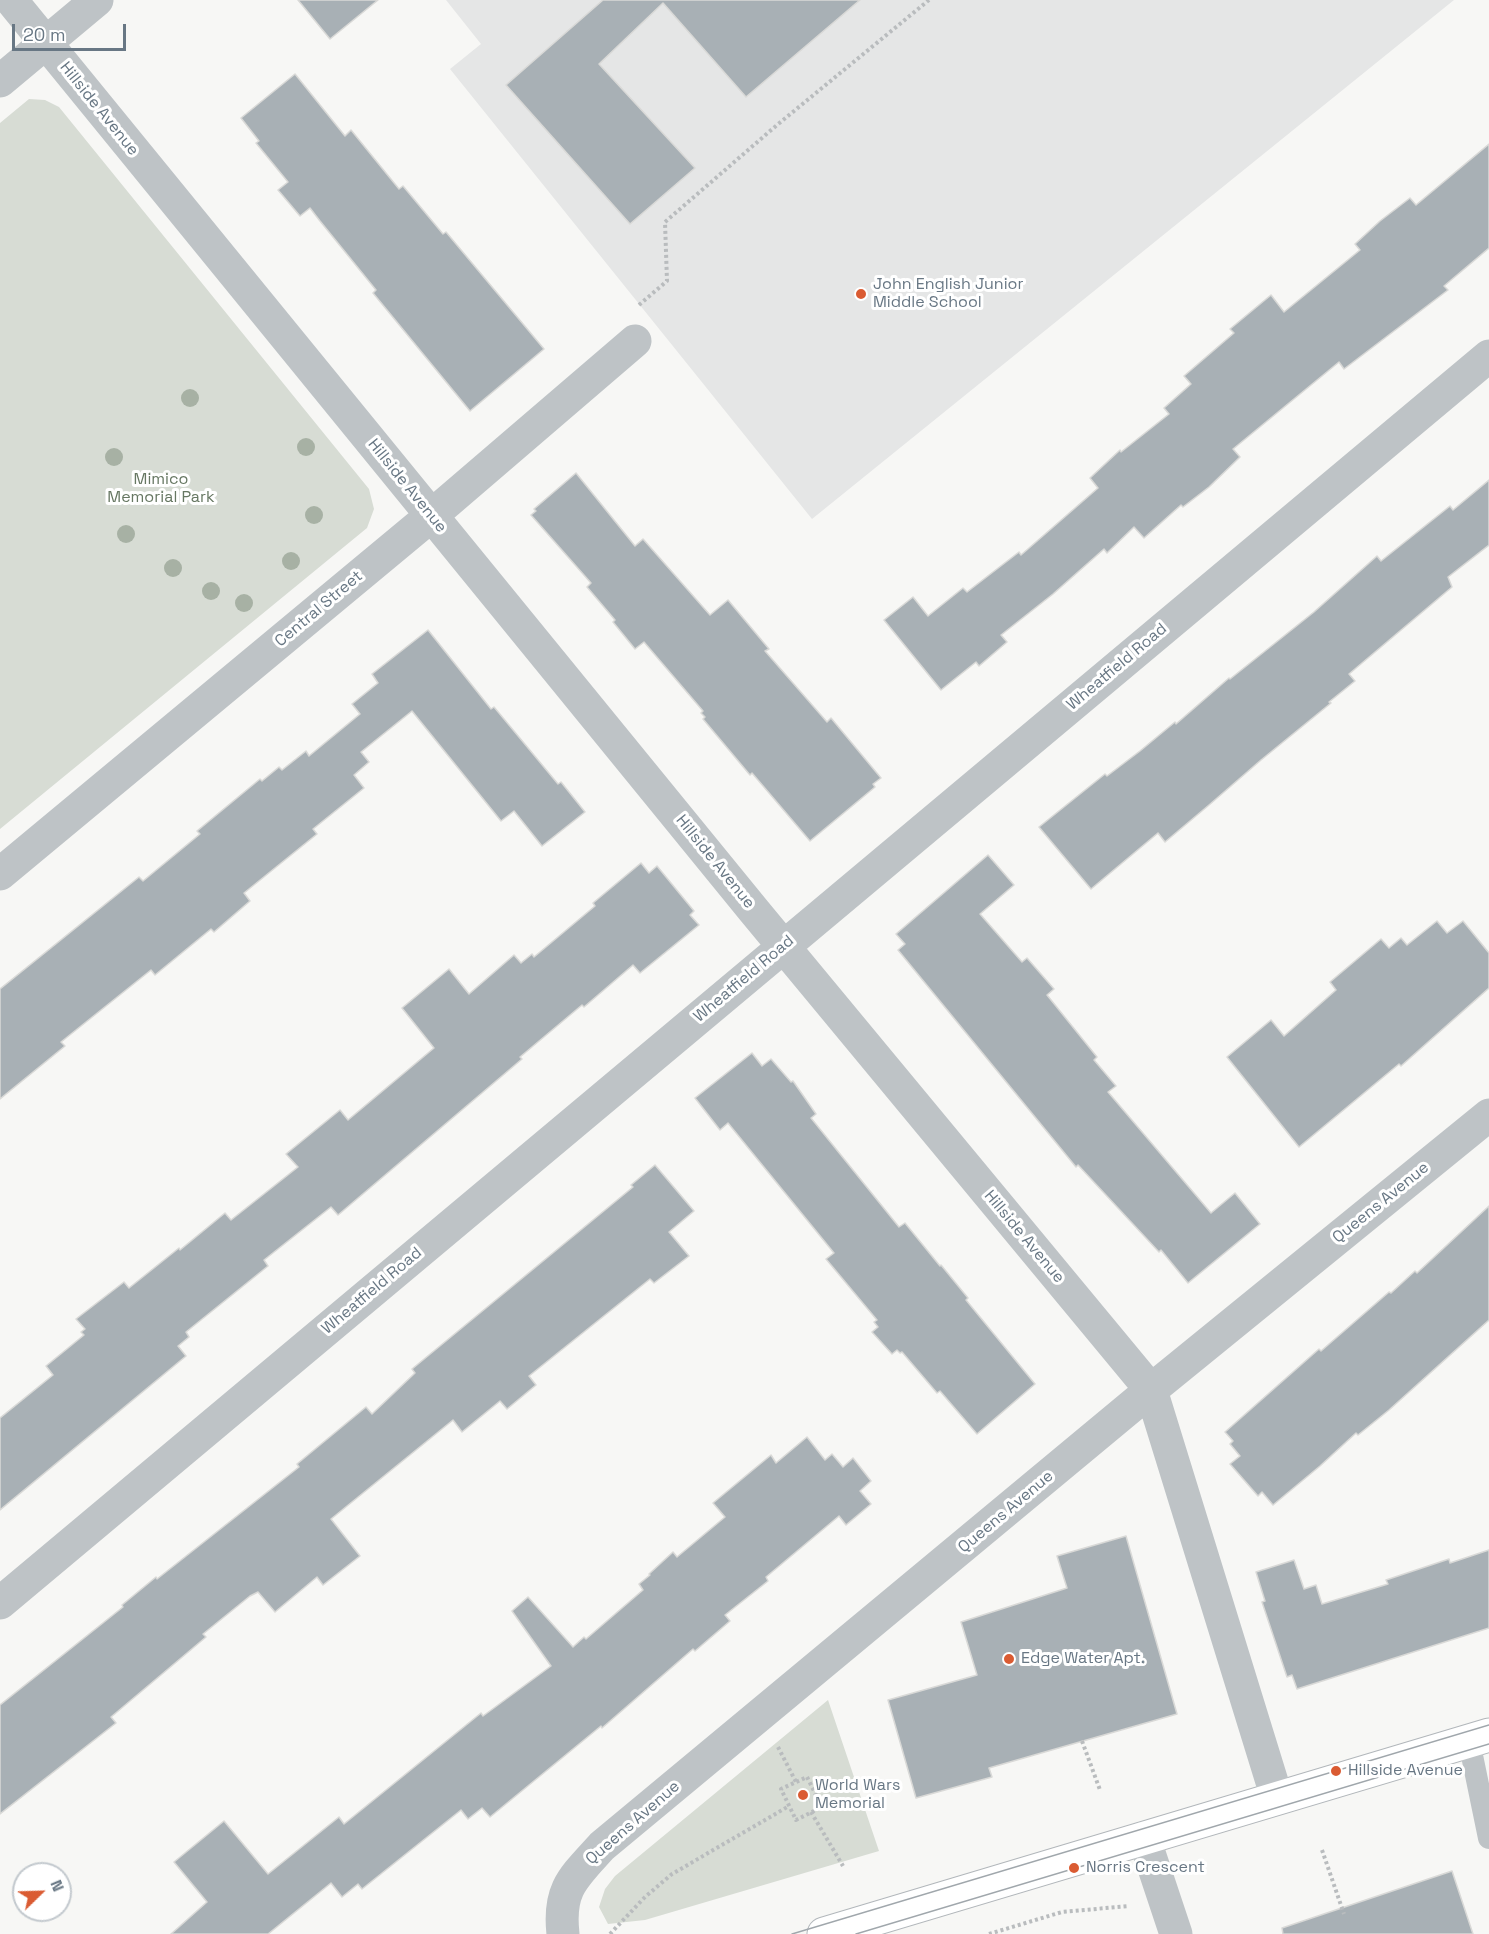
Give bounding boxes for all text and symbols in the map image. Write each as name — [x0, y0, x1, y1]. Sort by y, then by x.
scale bar — [15, 12, 129, 50]
text: 20 m — [23, 23, 66, 46]
street label: Hillside Avenue — [55, 58, 143, 160]
place label: John English Junior Middle School — [873, 275, 1024, 313]
marker: John English Junior Middle School — [854, 287, 868, 301]
street label: Hillside Avenue — [363, 435, 451, 537]
park label: Mimico Memorial Park — [107, 470, 215, 508]
street label: Central Street — [271, 567, 367, 651]
street label: Wheatfield Road — [1063, 620, 1171, 714]
street label: Hillside Avenue — [671, 811, 759, 913]
street label: Wheatfield Road — [690, 932, 798, 1026]
street label: Queens Avenue — [1329, 1158, 1433, 1248]
street label: Hillside Avenue — [980, 1187, 1068, 1287]
street label: Wheatfield Road — [318, 1244, 426, 1338]
street label: Queens Avenue — [955, 1467, 1057, 1557]
place label: Edge Water Apt. — [1021, 1649, 1145, 1669]
marker: Edge Water Apt. — [1002, 1652, 1016, 1666]
place label: Hillside Avenue — [1348, 1761, 1463, 1781]
marker: Hillside Avenue — [1329, 1764, 1343, 1778]
place label: World Wars Memorial — [815, 1776, 900, 1814]
street label: Queens Avenue — [582, 1777, 684, 1869]
marker: World Wars Memorial — [796, 1788, 810, 1802]
place label: Norris Crescent — [1086, 1858, 1205, 1878]
marker: Norris Crescent — [1067, 1861, 1081, 1875]
north arrow — [12, 1862, 72, 1922]
text: N — [45, 1877, 69, 1895]

